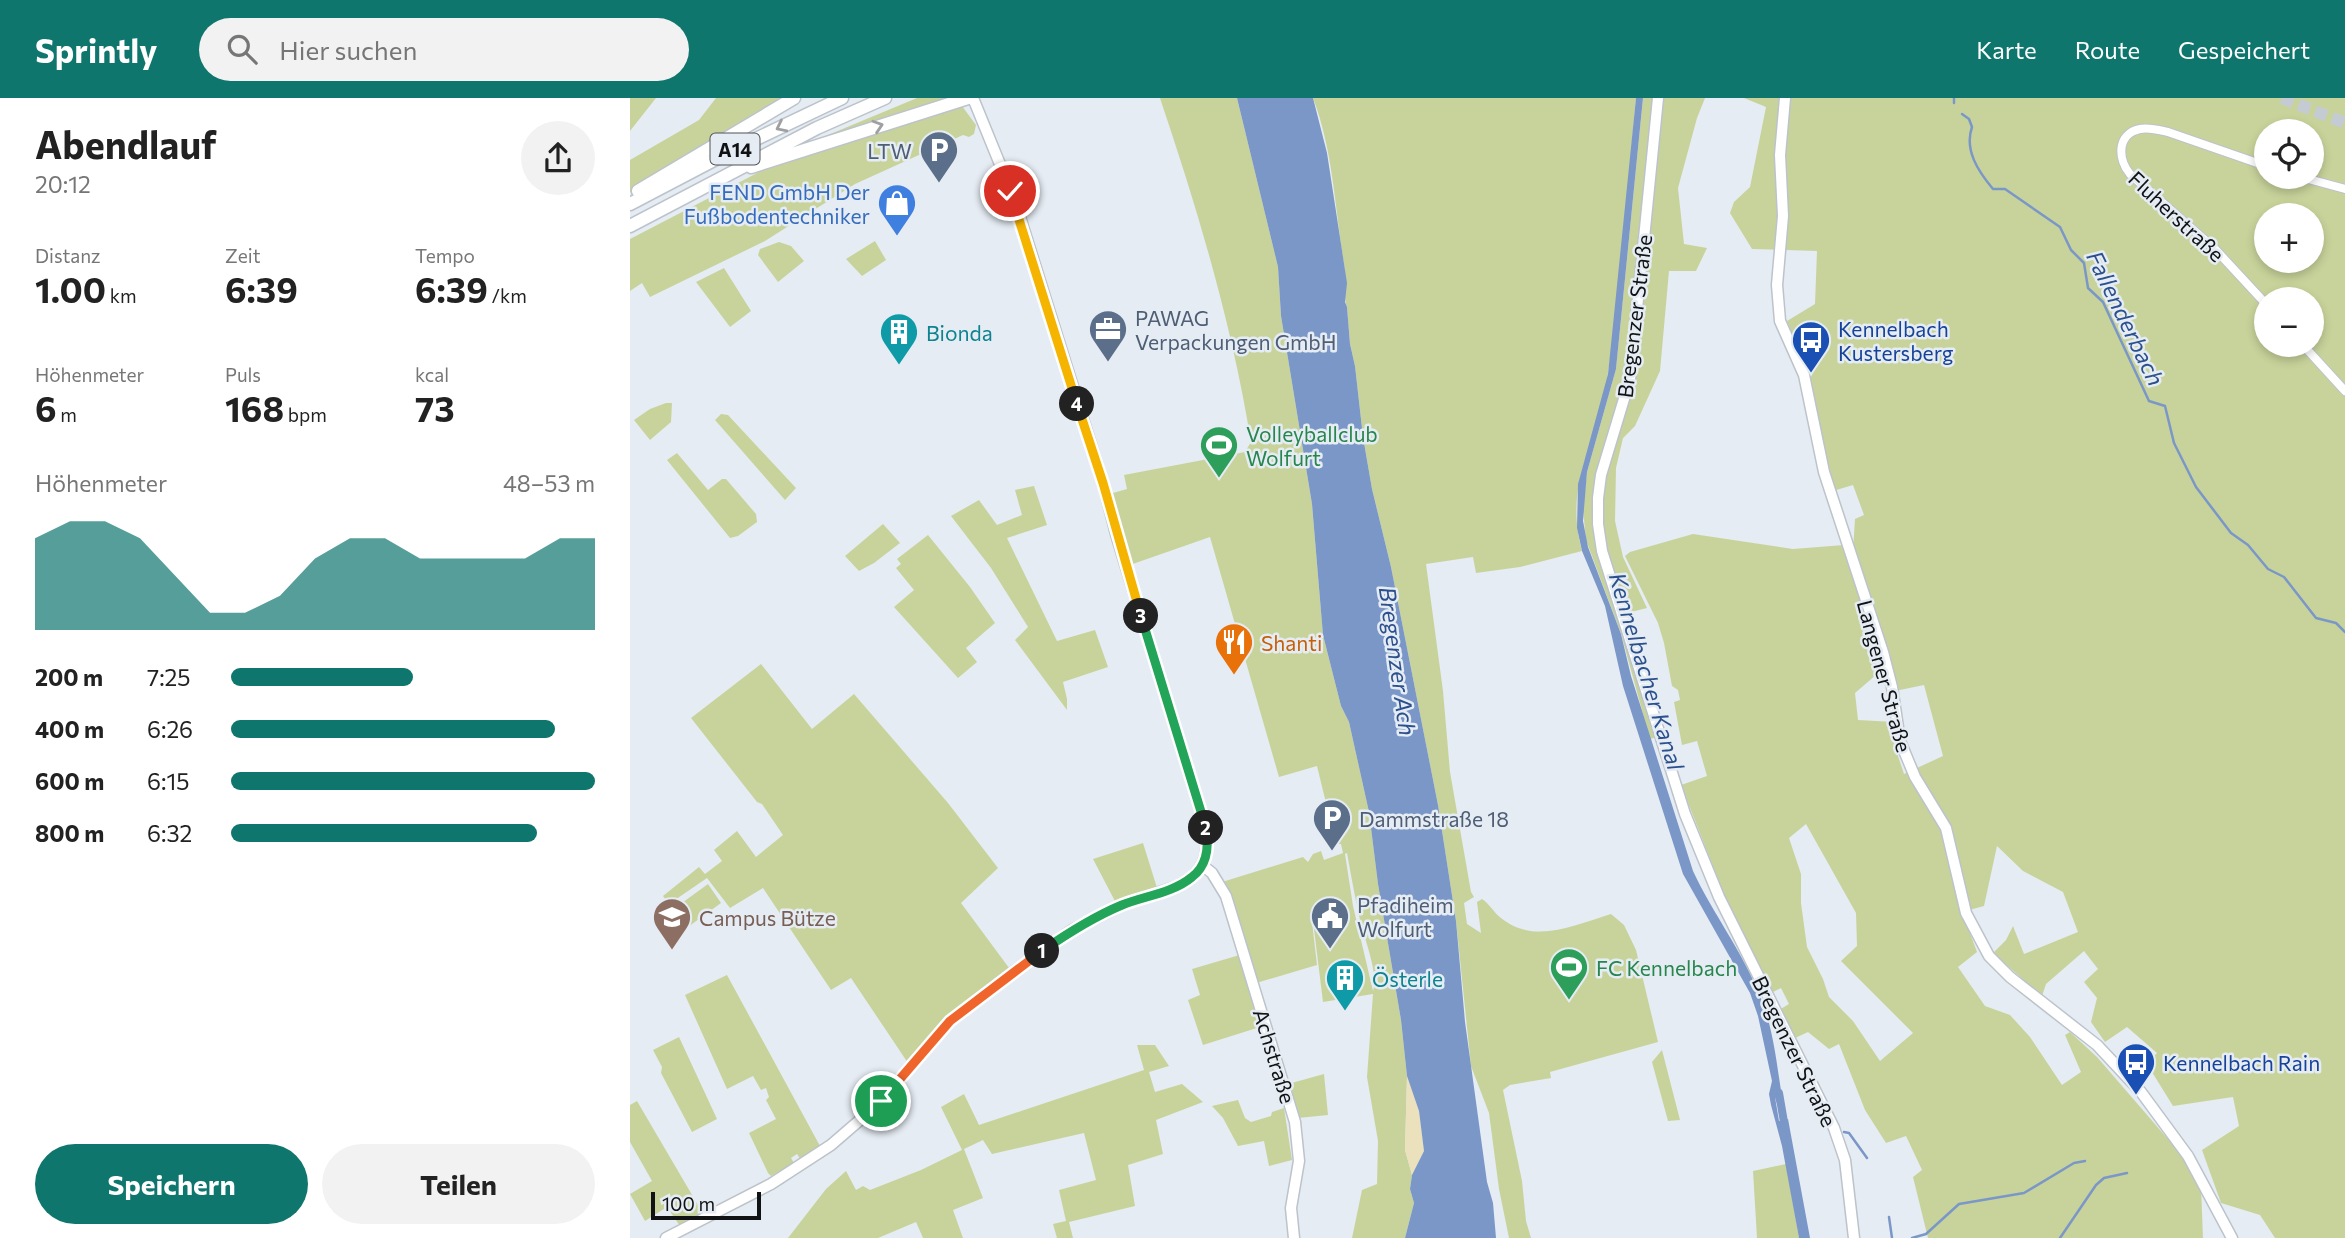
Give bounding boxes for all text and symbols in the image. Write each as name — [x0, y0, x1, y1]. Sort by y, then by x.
search box — [199, 18, 689, 81]
text: Sprintly — [35, 29, 157, 70]
icon: search — [223, 30, 261, 68]
text: Hier suchen — [279, 34, 417, 65]
text: Karte — [1976, 35, 2037, 64]
text: Route — [2075, 35, 2140, 64]
text: Gespeichert — [2178, 35, 2310, 64]
one-way arrow — [776, 118, 788, 132]
map controls — [2254, 119, 2324, 357]
button: locate — [2254, 119, 2324, 189]
text: Abendlauf — [35, 120, 217, 167]
one-way arrow — [872, 120, 884, 134]
button: share — [521, 121, 595, 195]
parking icon: LTW — [918, 129, 960, 184]
road number: A14 — [710, 134, 760, 164]
place label: LTW — [867, 138, 912, 163]
pin — [980, 161, 1040, 221]
street label: Fluherstraße — [2124, 165, 2230, 267]
text: 20:12 — [35, 170, 91, 198]
icon: check — [991, 172, 1029, 210]
place label: FEND GmbH Der Fußbodentechniker — [684, 179, 870, 228]
shop icon: FEND GmbH Der Fußbodentechniker — [876, 182, 918, 237]
button: + — [2254, 203, 2324, 273]
street label: Bregenzer Straße — [1612, 233, 1656, 399]
text: Distanz — [35, 244, 101, 267]
text: Zeit — [225, 244, 260, 267]
text: Tempo — [415, 244, 475, 267]
water label: Fallenderbach — [2081, 246, 2171, 390]
text: 1.00 — [35, 267, 106, 310]
text: 6:39 — [225, 267, 298, 310]
text: 6:39 — [415, 267, 488, 310]
text: km — [106, 284, 137, 307]
text: /km — [488, 284, 527, 307]
button: − — [2254, 287, 2324, 357]
place label: PAWAG Verpackungen GmbH — [1135, 305, 1337, 354]
office icon: PAWAG Verpackungen GmbH — [1087, 308, 1129, 363]
building icon: Bionda — [878, 311, 920, 366]
place label: Kennelbach Kustersberg — [1838, 316, 1953, 365]
bus stop icon: Kennelbach Kustersberg — [1790, 319, 1832, 374]
place label: Bionda — [926, 320, 993, 345]
text: Höhenmeter — [35, 363, 144, 386]
text: Puls — [225, 363, 261, 386]
text: kcal — [415, 363, 449, 386]
text: 6 — [35, 386, 57, 429]
text: 168 — [225, 386, 284, 429]
text: 73 — [415, 386, 455, 429]
pin: 4 — [1060, 386, 1094, 422]
text: 4 — [1071, 392, 1082, 415]
text: m — [57, 403, 77, 426]
text: bpm — [284, 403, 327, 426]
place label: Volleyballclub Wolfurt — [1246, 421, 1378, 470]
sports icon: Volleyballclub Wolfurt — [1198, 424, 1240, 479]
text: Höhenmeter — [35, 469, 167, 497]
text: 48–53 m — [503, 469, 595, 497]
water label: Kennelbacher Kanal — [1604, 569, 1691, 774]
water label: Bregenzer Ach — [1374, 585, 1422, 737]
street label: Langener Straße — [1853, 597, 1917, 755]
pin: 3 — [1124, 598, 1158, 634]
text: 3 — [1135, 604, 1146, 627]
restaurant icon: Shanti — [1213, 621, 1255, 676]
place label: Shanti — [1261, 630, 1322, 655]
text: 200 m — [35, 663, 103, 691]
text: 7:25 — [147, 663, 191, 691]
text: 400 m — [35, 715, 104, 743]
text: 6:26 — [147, 715, 193, 743]
text: 600 m — [35, 767, 104, 795]
text: 6:15 — [147, 767, 189, 795]
parking icon: Dammstraße 18 — [1311, 797, 1353, 852]
place label: Dammstraße 18 — [1359, 806, 1509, 831]
pin: 2 — [1188, 810, 1224, 846]
text: 2 — [1200, 816, 1211, 839]
text: 800 m — [35, 819, 104, 847]
text: 6:32 — [147, 819, 192, 847]
place label: Pfadiheim Wolfurt — [1357, 892, 1454, 941]
public building icon: Pfadiheim Wolfurt — [1309, 895, 1351, 950]
school or university icon: Campus Bütze — [651, 896, 693, 951]
place label: Campus Bütze — [699, 905, 836, 930]
pin: 1 — [1024, 934, 1060, 968]
text: 1 — [1037, 939, 1046, 962]
sports icon: FC Kennelbach — [1548, 946, 1590, 1001]
place label: FC Kennelbach — [1596, 955, 1737, 980]
building icon: Österle — [1324, 957, 1366, 1012]
place label: Österle — [1372, 966, 1443, 991]
street label: Bregenzer Straße — [1748, 972, 1842, 1130]
street label: Achstraße — [1249, 1006, 1301, 1106]
bus stop icon: Kennelbach Rain — [2115, 1041, 2157, 1096]
place label: Kennelbach Rain — [2163, 1050, 2320, 1075]
pin — [851, 1071, 911, 1131]
icon: arrive — [862, 1082, 900, 1120]
button: Speichern — [35, 1144, 308, 1224]
button: Teilen — [322, 1144, 595, 1224]
scale bar — [651, 1189, 761, 1221]
text: 100 m — [662, 1192, 715, 1215]

